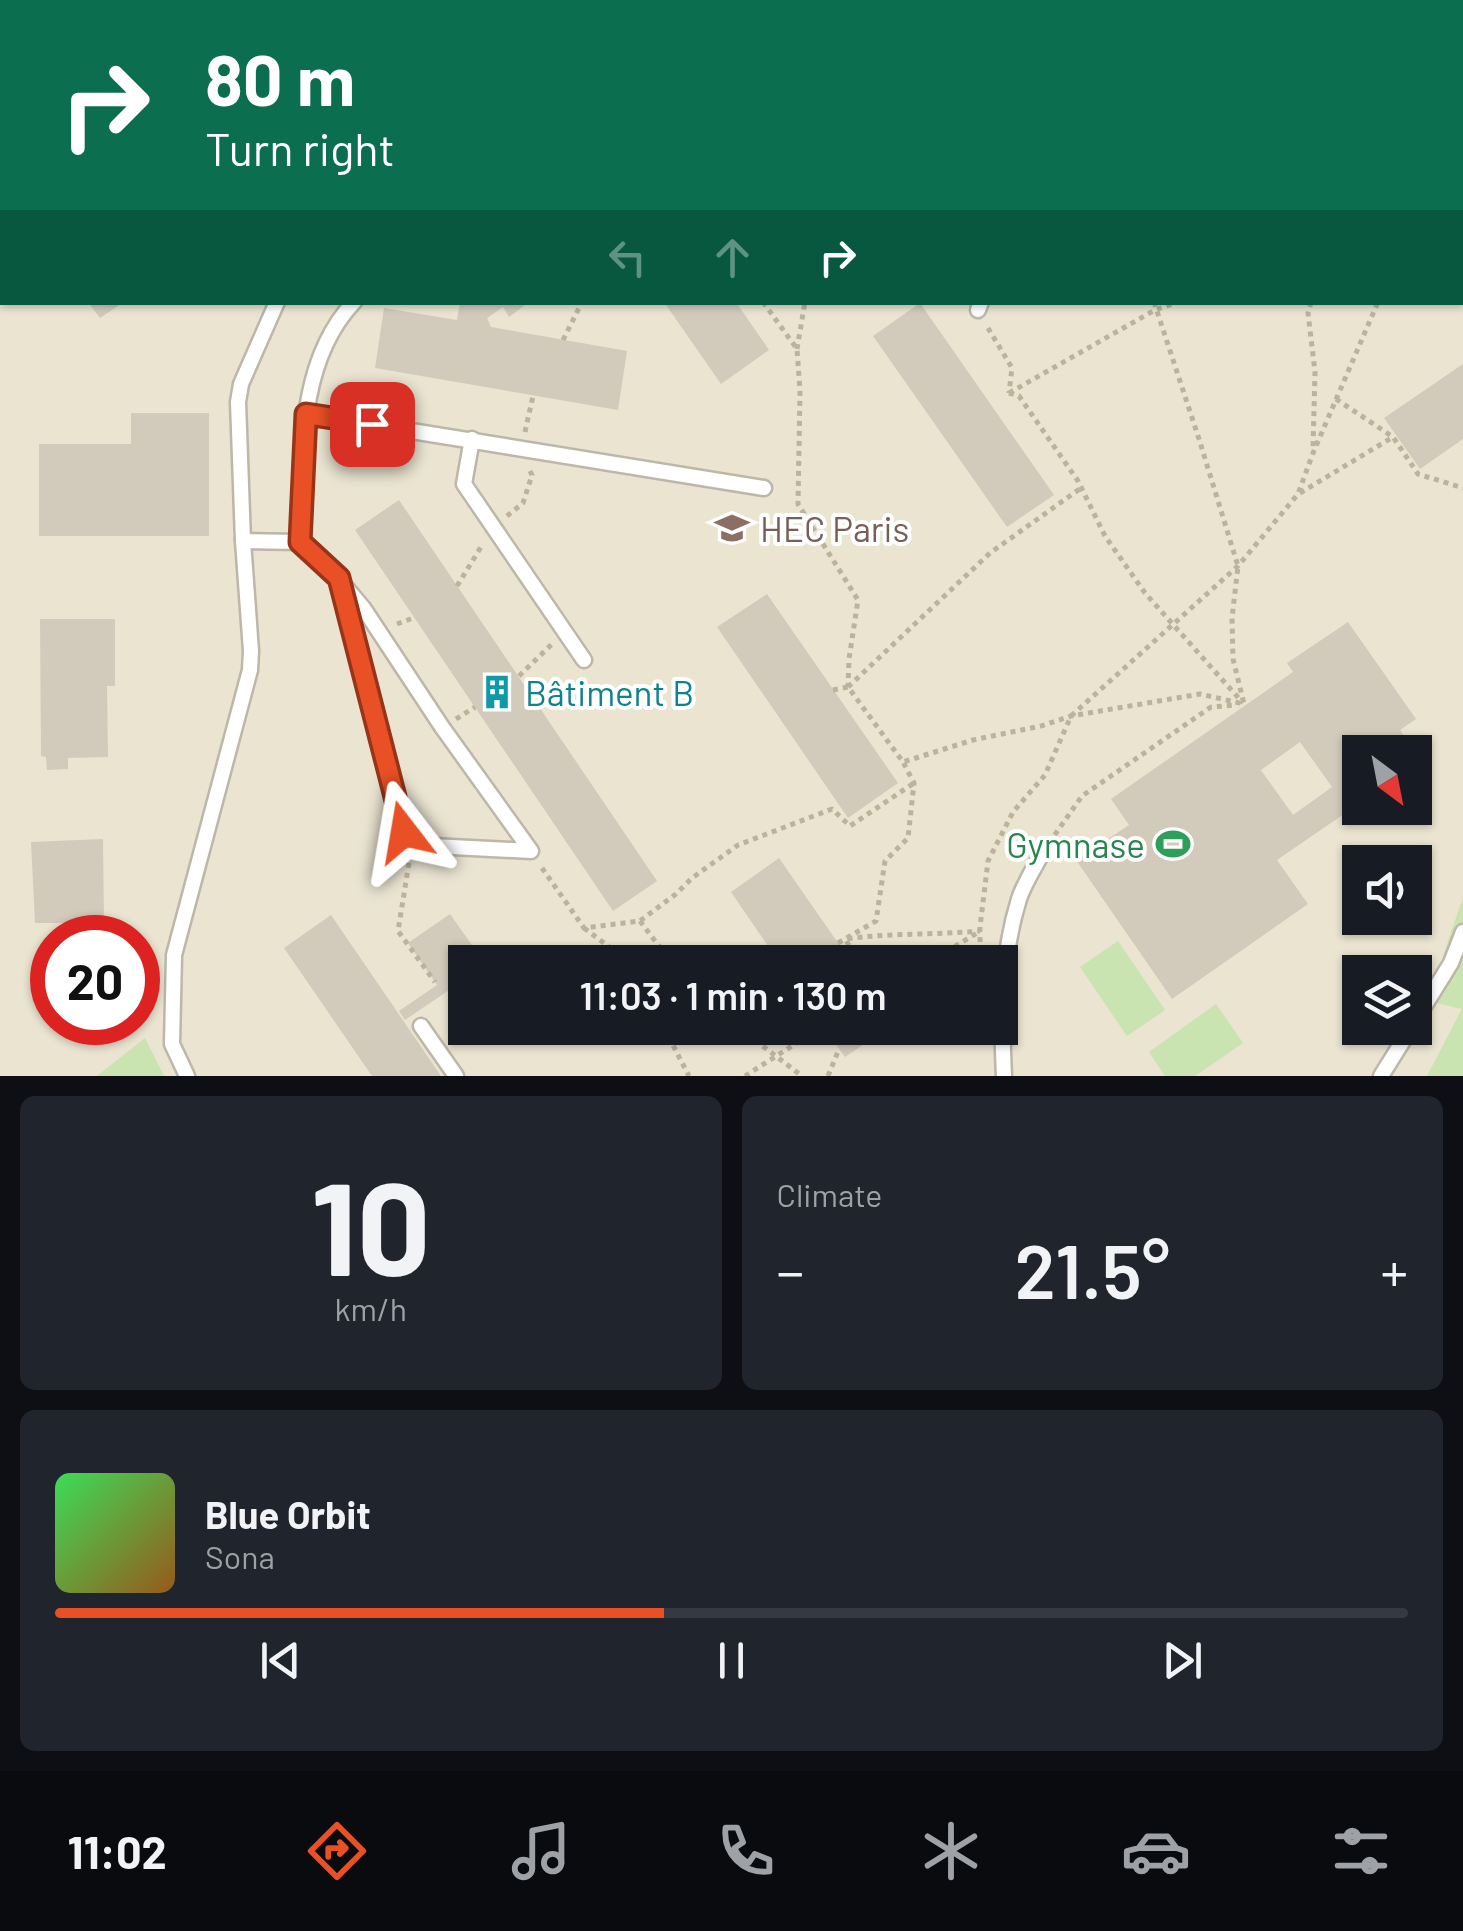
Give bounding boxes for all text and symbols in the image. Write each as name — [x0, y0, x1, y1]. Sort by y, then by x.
text: 80 m — [205, 36, 355, 120]
icon: right — [40, 40, 170, 170]
text: Turn right — [205, 121, 395, 175]
icon: left — [600, 230, 655, 285]
icon: ahead — [705, 230, 760, 285]
icon: right — [810, 230, 865, 285]
pin — [330, 382, 415, 467]
icon: arrive — [345, 397, 400, 452]
place label: HEC Paris — [760, 507, 909, 549]
school or university icon: HEC Paris — [713, 509, 751, 547]
place label: Bâtiment B — [525, 671, 694, 713]
building icon: Bâtiment B — [478, 673, 516, 711]
north arrow — [1342, 735, 1432, 825]
map controls — [1342, 735, 1432, 1045]
position arrow — [352, 780, 456, 884]
place label: Gymnase — [1006, 823, 1145, 865]
sports icon: Gymnase — [1154, 825, 1192, 863]
button: sound — [1342, 845, 1432, 935]
speed limit sign: 20 — [30, 915, 160, 1045]
button: layers — [1342, 955, 1432, 1045]
text: 11:03 · 1 min · 130 m — [579, 972, 887, 1018]
text: 10 — [311, 1146, 431, 1302]
text: Climate — [777, 1175, 882, 1213]
text: 21.5° — [1014, 1224, 1170, 1314]
text: − — [777, 1237, 804, 1303]
text: + — [1380, 1237, 1408, 1303]
text: km/h — [335, 1289, 407, 1327]
text: Blue Orbit — [205, 1491, 371, 1537]
text: Sona — [205, 1537, 275, 1575]
icon: previous — [253, 1633, 308, 1688]
icon: pause — [704, 1633, 759, 1688]
icon: next — [1155, 1633, 1210, 1688]
icon: directions — [302, 1816, 372, 1886]
icon: music — [506, 1816, 576, 1886]
icon: phone — [711, 1816, 781, 1886]
icon: climate — [916, 1816, 986, 1886]
icon: car — [1121, 1816, 1191, 1886]
icon: filters — [1326, 1816, 1396, 1886]
text: 11:02 — [67, 1824, 167, 1878]

